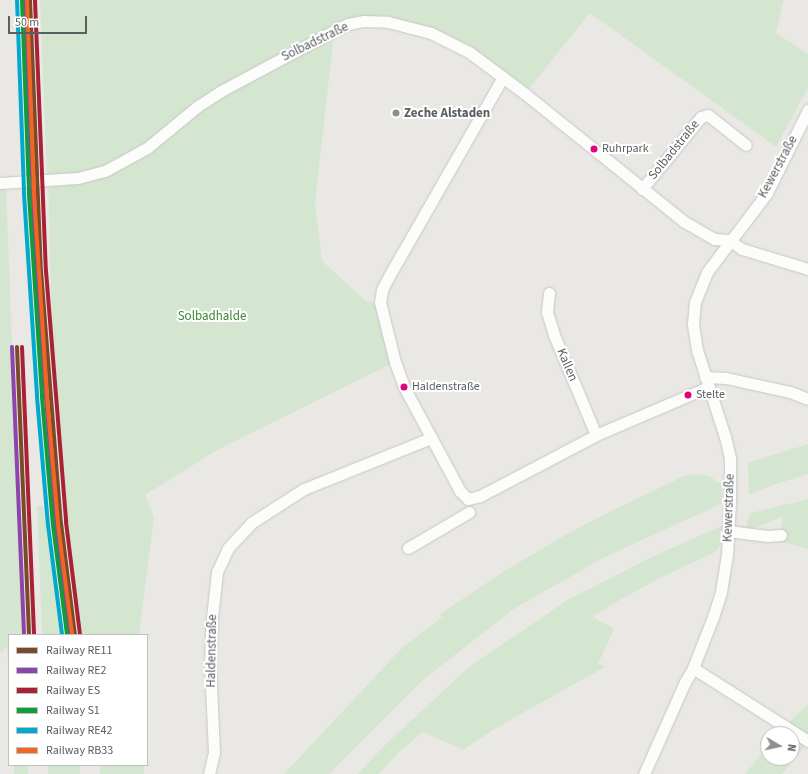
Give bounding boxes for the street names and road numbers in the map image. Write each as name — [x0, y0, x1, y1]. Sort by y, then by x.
street label: Solbadstraße — [279, 19, 351, 65]
street label: Solbadstraße — [645, 117, 703, 183]
street label: Kewerstraße — [755, 133, 801, 201]
street label: Kallen — [553, 346, 581, 384]
street label: Kewerstraße — [720, 474, 738, 542]
street label: Haldenstraße — [204, 614, 220, 688]

